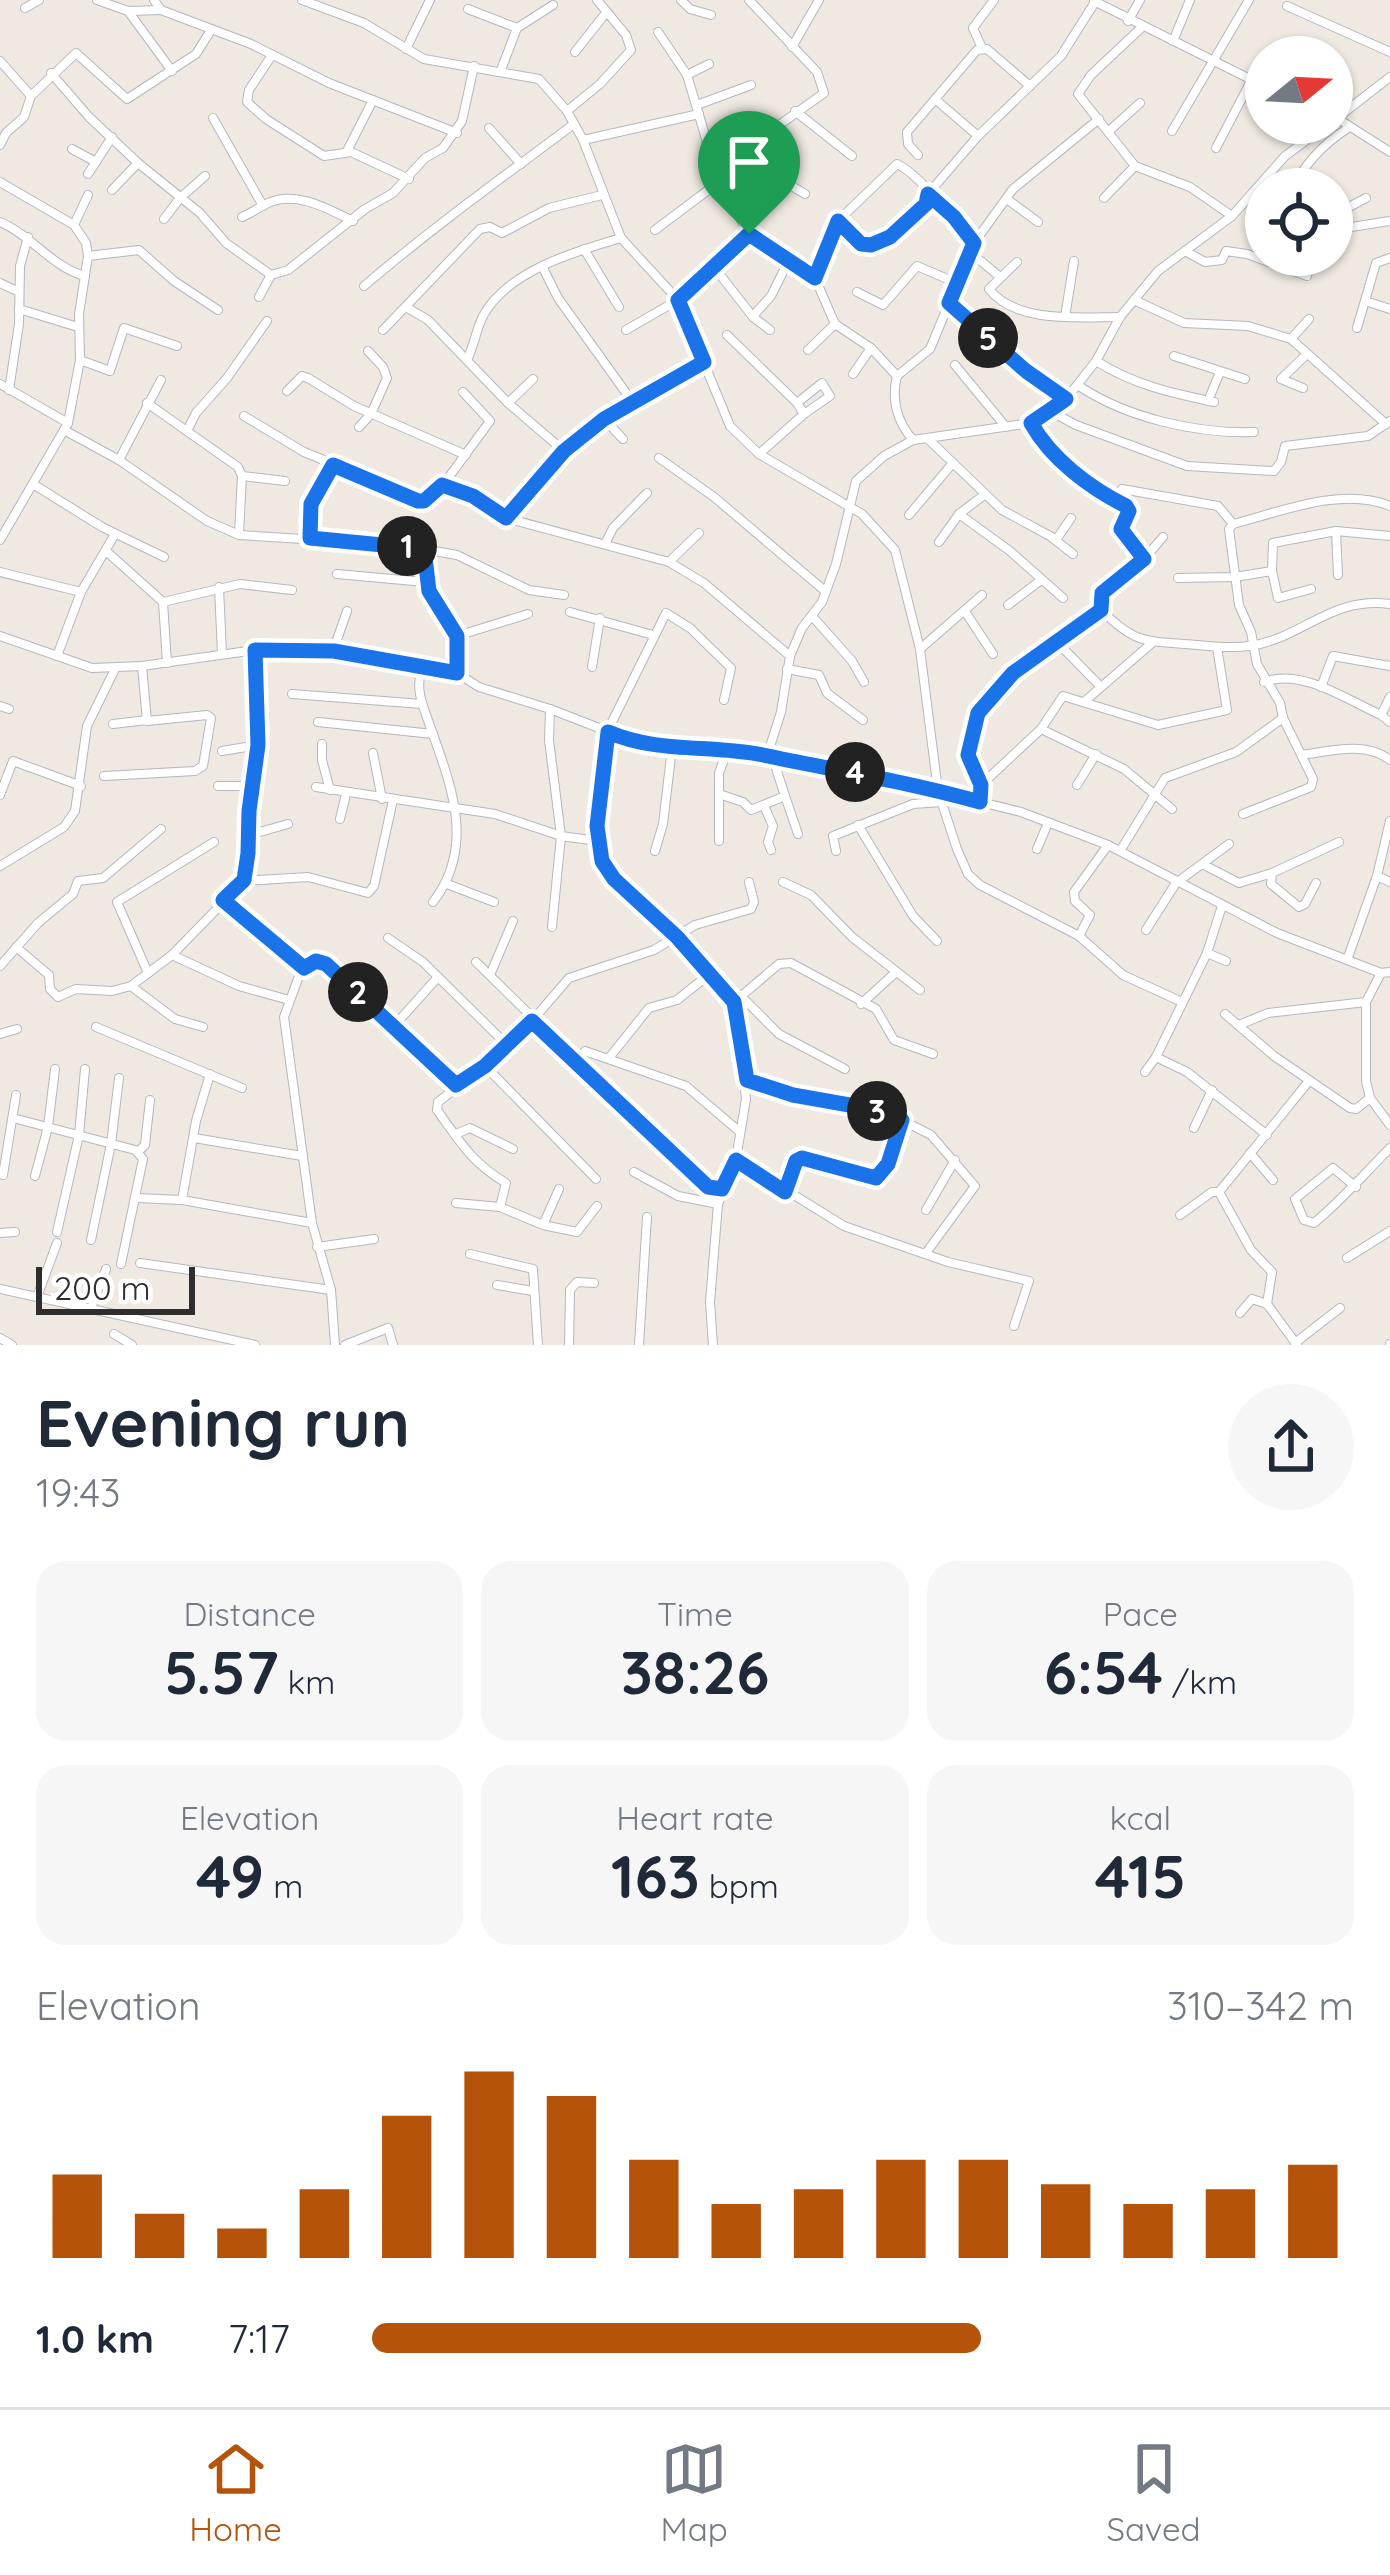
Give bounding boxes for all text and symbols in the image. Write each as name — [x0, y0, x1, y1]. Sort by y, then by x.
north arrow — [1245, 36, 1353, 144]
map controls — [1245, 36, 1353, 276]
pin — [698, 111, 800, 234]
icon: arrive — [716, 129, 782, 195]
button: locate — [1245, 168, 1353, 276]
pin: 5 — [958, 308, 1018, 368]
text: 5 — [978, 317, 998, 358]
pin: 1 — [377, 516, 437, 576]
text: 1 — [401, 525, 413, 566]
pin: 4 — [825, 742, 885, 802]
text: 4 — [845, 751, 865, 792]
pin: 2 — [328, 962, 388, 1022]
text: 2 — [349, 971, 367, 1012]
pin: 3 — [847, 1081, 907, 1141]
text: 3 — [868, 1090, 886, 1131]
scale bar — [36, 1261, 195, 1314]
text: 200 m — [54, 1267, 151, 1308]
text: Evening run — [36, 1381, 410, 1464]
button: share — [1228, 1384, 1354, 1510]
text: 19:43 — [36, 1468, 120, 1517]
text: Distance — [184, 1593, 316, 1634]
text: Time — [657, 1593, 733, 1634]
text: Pace — [1103, 1593, 1178, 1634]
text: 5.57 — [164, 1634, 279, 1709]
text: 38:26 — [621, 1634, 769, 1709]
text: 6:54 — [1044, 1634, 1163, 1709]
text: km — [279, 1661, 335, 1702]
text: /km — [1163, 1661, 1237, 1702]
text: Elevation — [180, 1797, 319, 1838]
text: Heart rate — [616, 1797, 774, 1838]
text: kcal — [1110, 1797, 1171, 1838]
text: 49 — [196, 1838, 264, 1913]
text: 163 — [611, 1838, 700, 1913]
text: 415 — [1095, 1838, 1186, 1913]
text: m — [264, 1865, 303, 1906]
text: bpm — [700, 1865, 779, 1906]
text: Elevation — [36, 1981, 200, 2030]
text: 310–342 m — [1167, 1981, 1354, 2030]
text: 1.0 km — [36, 2314, 154, 2363]
text: 7:17 — [228, 2314, 290, 2363]
tab: Home — [189, 2436, 282, 2549]
tab: Map — [661, 2436, 728, 2549]
tab: Saved — [1107, 2436, 1201, 2549]

